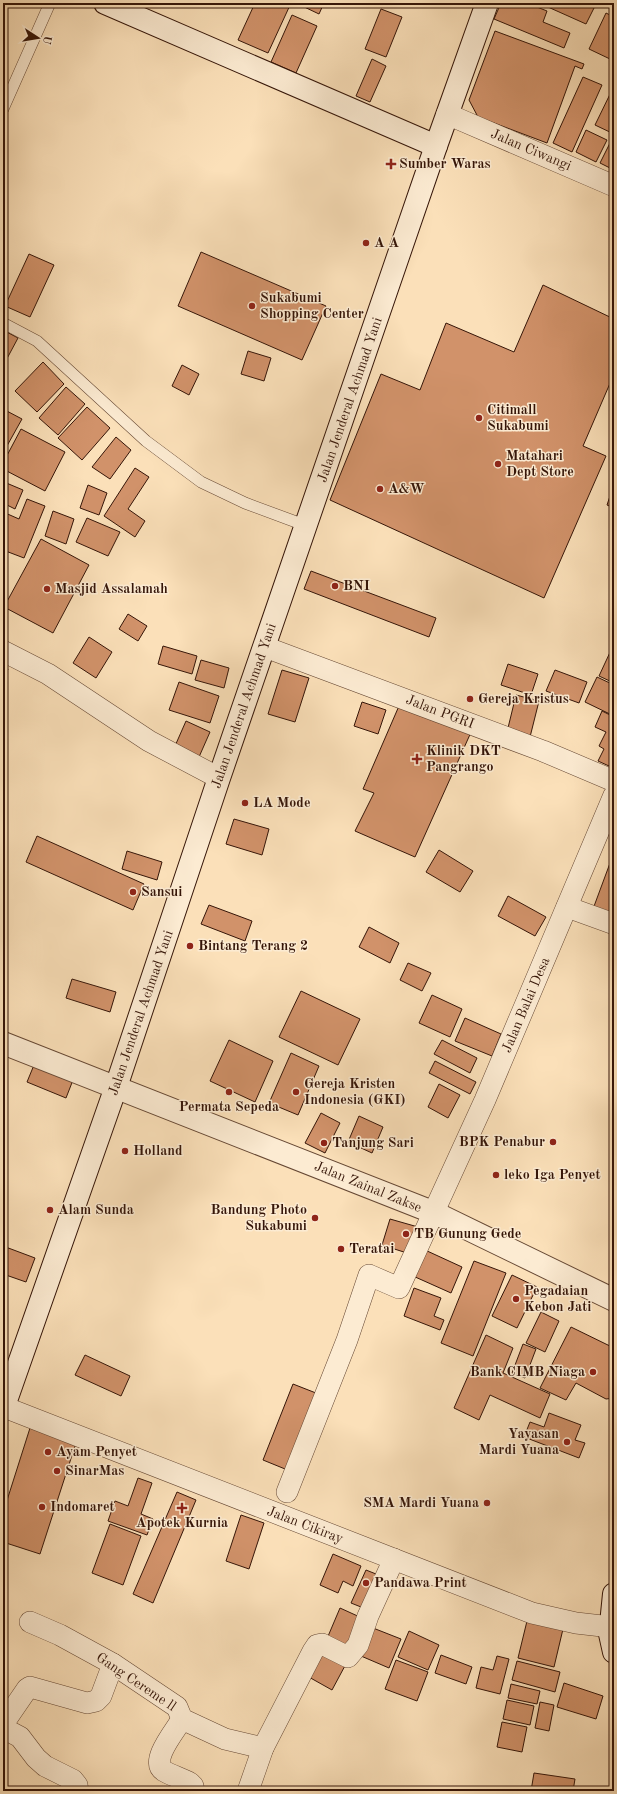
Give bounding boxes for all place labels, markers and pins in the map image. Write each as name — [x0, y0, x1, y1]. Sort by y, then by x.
place label: Sumber Waras — [399, 157, 491, 171]
marker: Sumber Waras — [386, 159, 396, 169]
place label: A A — [374, 236, 399, 250]
marker: A A — [361, 238, 371, 248]
place label: Sukabumi Shopping Center — [260, 291, 364, 321]
marker: Sukabumi Shopping Center — [247, 301, 257, 311]
place label: Citimall Sukabumi — [487, 403, 549, 433]
marker: Citimall Sukabumi — [474, 413, 484, 423]
place label: Matahari Dept Store — [506, 449, 574, 479]
marker: Matahari Dept Store — [493, 459, 503, 469]
place label: A&W — [388, 482, 425, 496]
marker: A&W — [375, 484, 385, 494]
place label: BNI — [343, 579, 370, 593]
marker: BNI — [330, 581, 340, 591]
place label: Masjid Assalamah — [55, 582, 168, 596]
marker: Masjid Assalamah — [42, 584, 52, 594]
place label: Gereja Kristus — [478, 692, 569, 706]
marker: Gereja Kristus — [465, 694, 475, 704]
place label: Klinik DKT Pangrango — [426, 744, 501, 774]
marker: Klinik DKT Pangrango — [411, 753, 423, 765]
place label: LA Mode — [253, 796, 311, 810]
marker: LA Mode — [240, 798, 250, 808]
place label: Sansui — [141, 885, 182, 899]
marker: Sansui — [128, 887, 138, 897]
place label: Bintang Terang 2 — [198, 939, 308, 953]
marker: Bintang Terang 2 — [185, 941, 195, 951]
place label: Gereja Kristen Indonesia (GKI) — [304, 1077, 406, 1107]
marker: Permata Sepeda — [224, 1087, 234, 1097]
marker: Gereja Kristen Indonesia (GKI) — [291, 1087, 301, 1097]
place label: Permata Sepeda — [179, 1100, 279, 1114]
place label: BPK Penabur — [459, 1135, 545, 1149]
place label: Tanjung Sari — [332, 1136, 414, 1150]
marker: BPK Penabur — [548, 1137, 558, 1147]
marker: Tanjung Sari — [319, 1138, 329, 1148]
place label: Holland — [133, 1144, 183, 1158]
marker: Holland — [120, 1146, 130, 1156]
place label: leko Iga Penyet — [504, 1168, 601, 1182]
marker: leko Iga Penyet — [491, 1170, 501, 1180]
place label: Alam Sunda — [58, 1203, 134, 1217]
place label: Bandung Photo Sukabumi — [211, 1203, 307, 1233]
marker: Alam Sunda — [45, 1205, 55, 1215]
marker: Bandung Photo Sukabumi — [310, 1213, 320, 1223]
place label: TB Gunung Gede — [414, 1227, 521, 1241]
marker: TB Gunung Gede — [401, 1229, 411, 1239]
place label: Teratai — [349, 1242, 394, 1256]
marker: Teratai — [336, 1244, 346, 1254]
place label: Pegadaian Kebon Jati — [524, 1284, 591, 1314]
marker: Pegadaian Kebon Jati — [511, 1294, 521, 1304]
place label: Bank CIMB Niaga — [470, 1365, 585, 1379]
marker: Bank CIMB Niaga — [588, 1367, 598, 1377]
place label: Yayasan Mardi Yuana — [479, 1427, 559, 1457]
marker: Yayasan Mardi Yuana — [562, 1437, 572, 1447]
place label: Ayam Penyet — [56, 1445, 137, 1459]
marker: Ayam Penyet — [43, 1447, 53, 1457]
place label: SinarMas — [65, 1464, 124, 1478]
marker: SinarMas — [52, 1466, 62, 1476]
place label: SMA Mardi Yuana — [363, 1496, 479, 1510]
marker: SMA Mardi Yuana — [482, 1498, 492, 1508]
place label: Indomaret — [50, 1500, 115, 1514]
marker: Indomaret — [37, 1502, 47, 1512]
marker: Apotek Kurnia — [177, 1503, 187, 1513]
place label: Apotek Kurnia — [136, 1516, 228, 1530]
place label: Pandawa Print — [374, 1576, 467, 1590]
marker: Pandawa Print — [361, 1578, 371, 1588]

